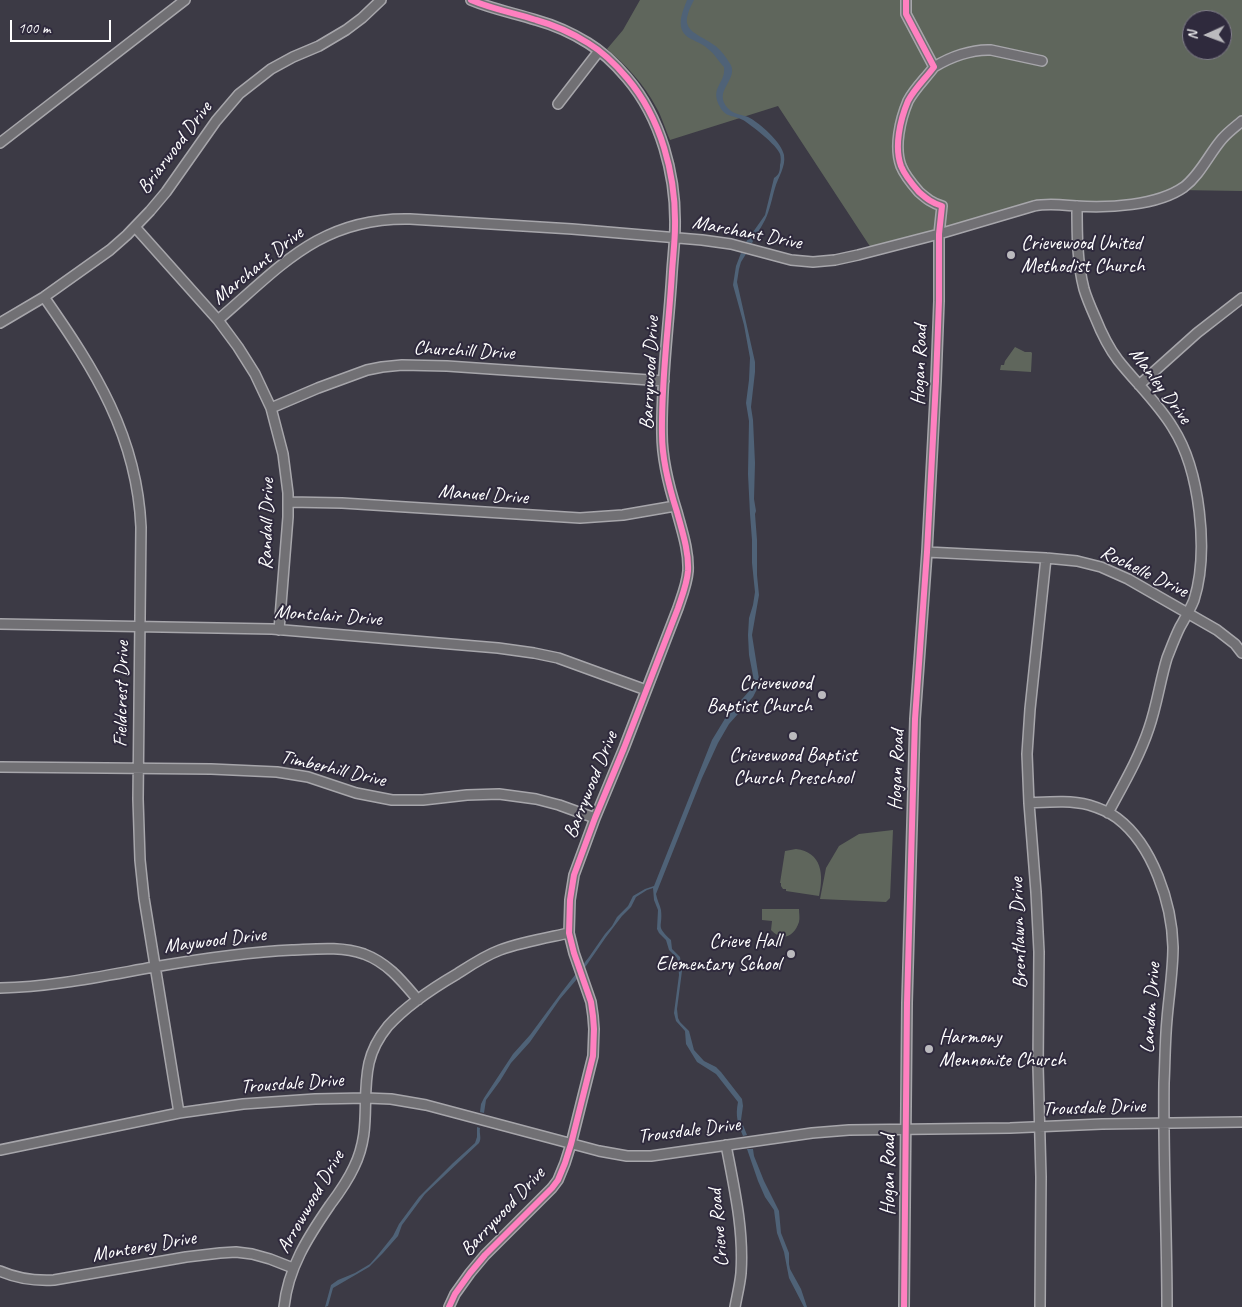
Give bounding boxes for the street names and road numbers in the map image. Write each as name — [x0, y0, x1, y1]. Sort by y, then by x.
street label: Briarwood Drive — [132, 97, 218, 199]
street label: Marchant Drive — [690, 211, 804, 255]
street label: Marchant Drive — [207, 222, 309, 310]
street label: Barrywood Drive — [635, 316, 665, 430]
street label: Hogan Road — [907, 324, 933, 406]
street label: Churchill Drive — [413, 336, 515, 366]
street label: Manley Drive — [1123, 343, 1197, 429]
street label: Randall Drive — [254, 478, 280, 570]
street label: Manuel Drive — [437, 480, 529, 510]
street label: Rochelle Drive — [1096, 541, 1192, 603]
street label: Montclair Drive — [273, 600, 383, 632]
street label: Fieldcrest Drive — [109, 641, 135, 747]
street label: Barrywood Drive — [559, 728, 623, 842]
street label: Hogan Road — [884, 729, 910, 811]
street label: Timberhill Drive — [278, 745, 388, 793]
street label: Brentlawn Drive — [1005, 877, 1033, 989]
street label: Maywood Drive — [163, 923, 267, 959]
street label: Landon Drive — [1136, 962, 1166, 1054]
street label: Trousdale Drive — [240, 1068, 344, 1100]
street label: Trousdale Drive — [1042, 1094, 1146, 1122]
street label: Trousdale Drive — [637, 1113, 741, 1149]
street label: Hogan Road — [877, 1135, 901, 1215]
street label: Arrowwood Drive — [272, 1146, 350, 1258]
street label: Barrywood Drive — [456, 1162, 550, 1262]
street label: Crieve Road — [704, 1188, 734, 1268]
street label: Monterey Drive — [90, 1226, 198, 1268]

